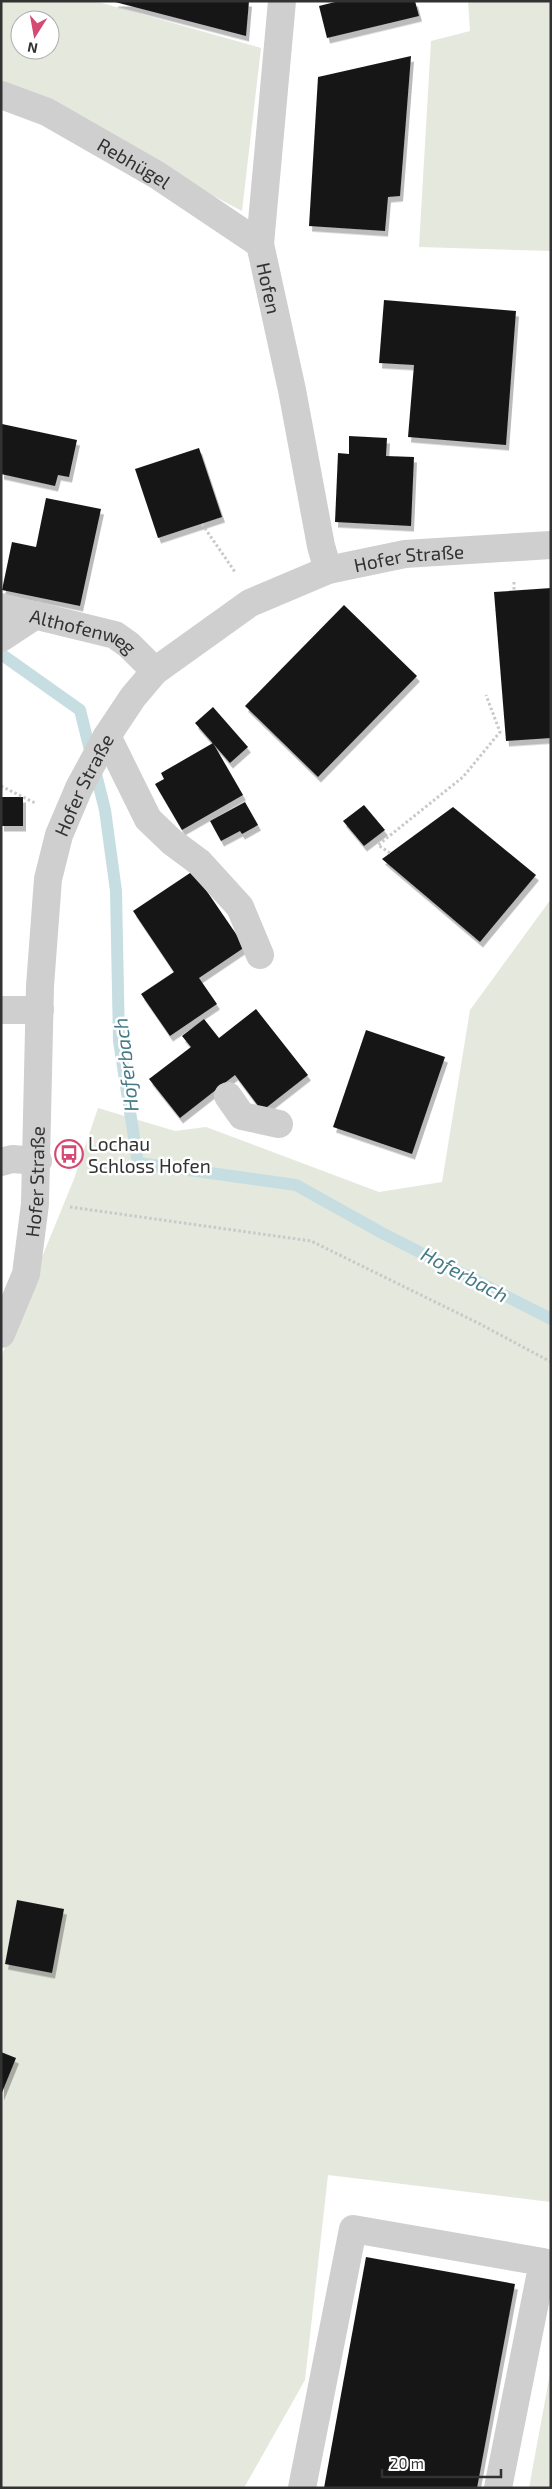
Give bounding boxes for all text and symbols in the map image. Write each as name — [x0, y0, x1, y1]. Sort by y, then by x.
north arrow — [10, 10, 60, 60]
text: N — [26, 39, 39, 58]
street label: Rebhügel — [94, 132, 176, 193]
street label: Hofen — [253, 260, 286, 316]
street label: Hofer Straße — [352, 539, 465, 576]
street label: Althofenweg — [28, 603, 142, 658]
street label: Hofer Straße — [48, 730, 118, 839]
water label: Hoferbach — [107, 1016, 143, 1114]
street label: Hofer Straße — [19, 1126, 48, 1238]
place label: Lochau Schloss Hofen — [88, 1132, 211, 1177]
bus stop icon: Lochau Schloss Hofen — [54, 1139, 84, 1169]
water label: Hoferbach — [417, 1241, 513, 1307]
scale bar — [382, 2446, 501, 2478]
text: 20 m — [390, 2454, 424, 2472]

